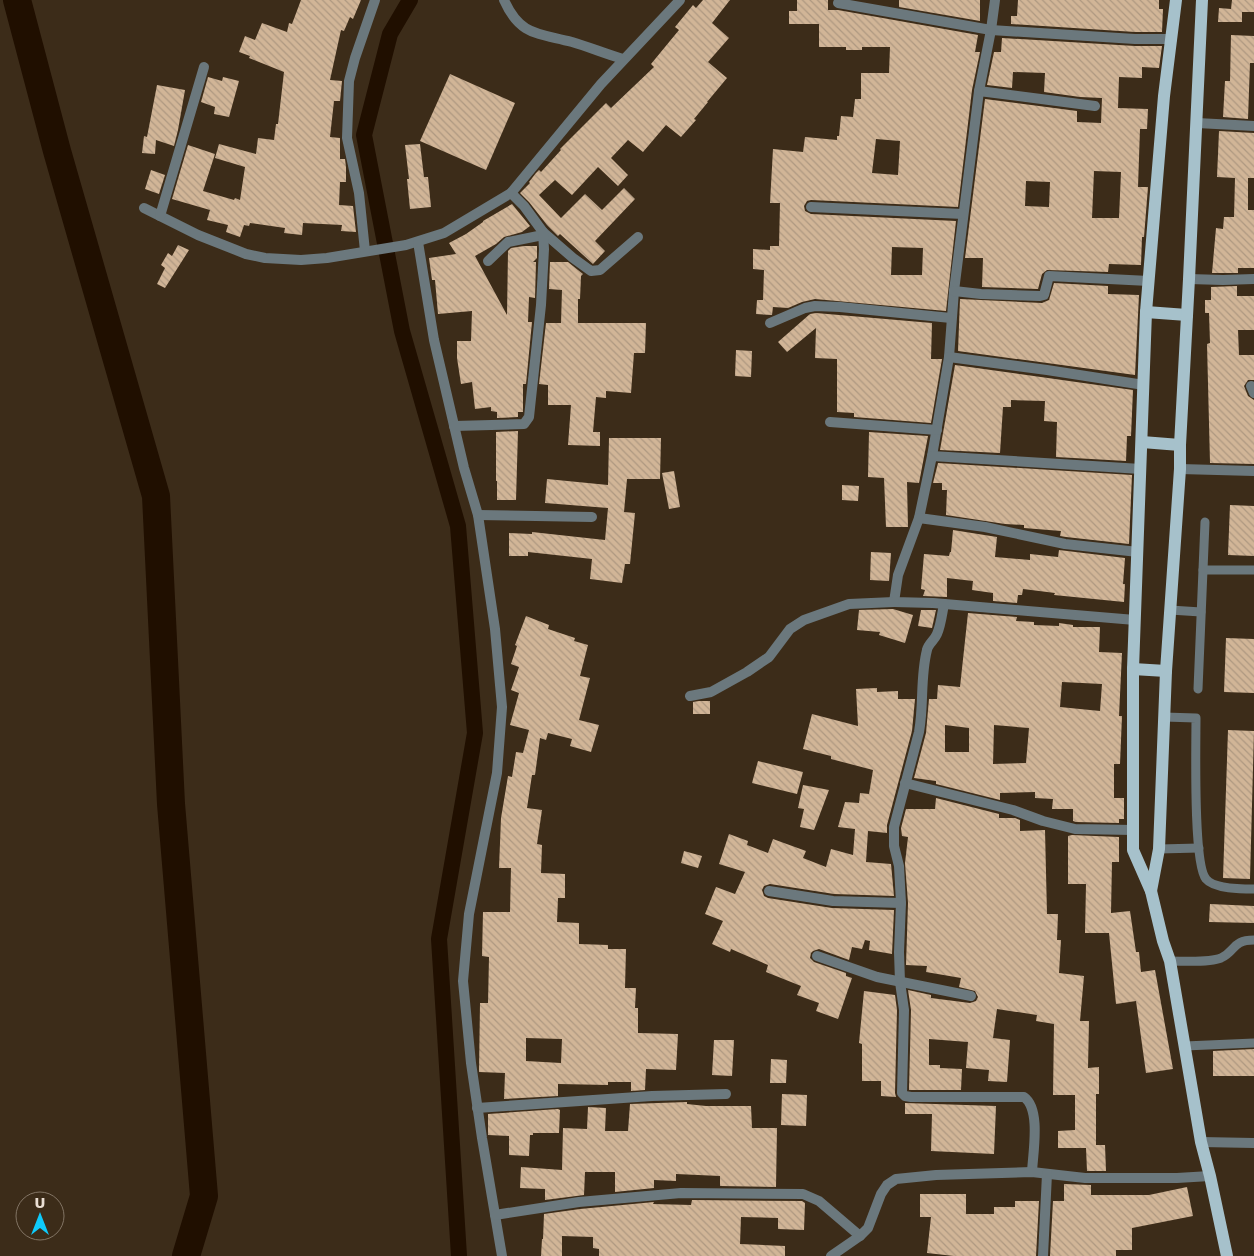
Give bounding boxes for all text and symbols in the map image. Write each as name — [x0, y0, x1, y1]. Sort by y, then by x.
north arrow — [15, 1191, 65, 1241]
text: U — [34, 1195, 46, 1211]

